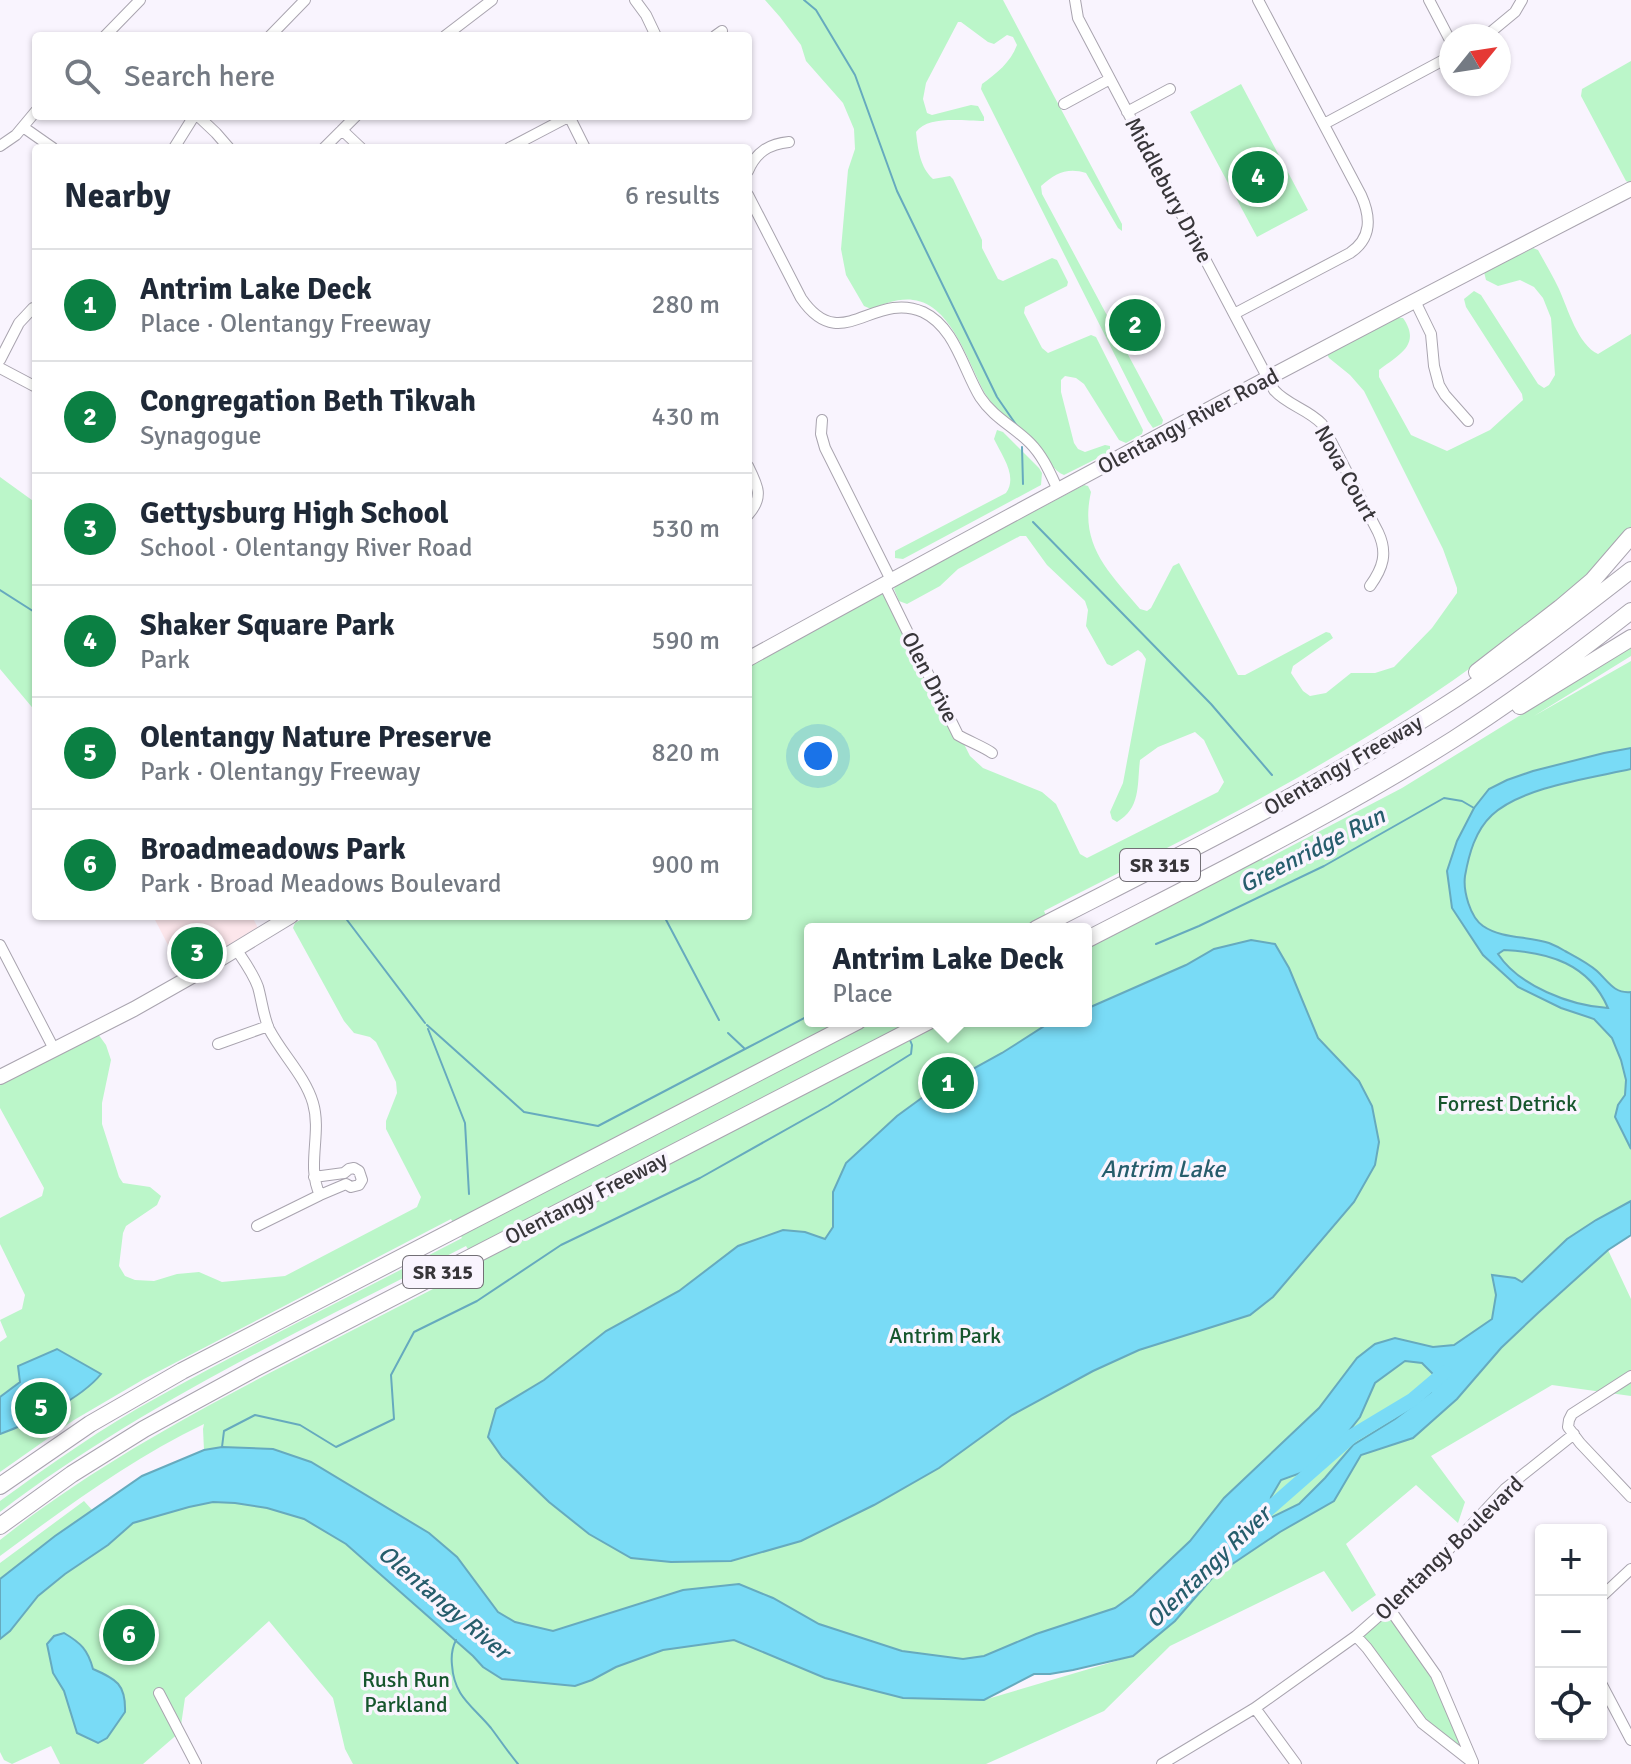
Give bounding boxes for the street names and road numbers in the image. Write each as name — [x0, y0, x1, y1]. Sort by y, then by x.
street label: Middlebury Drive — [1119, 113, 1219, 267]
street label: Olentangy River Road — [1093, 362, 1283, 480]
street label: Nova Court — [1309, 421, 1383, 526]
street label: Olen Drive — [896, 627, 964, 727]
street label: Olentangy Freeway — [1259, 708, 1428, 821]
road number: SR 315 — [1120, 849, 1200, 881]
street label: Olentangy Freeway — [500, 1145, 672, 1251]
road number: SR 315 — [403, 1256, 483, 1288]
street label: Olentangy Boulevard — [1369, 1470, 1529, 1626]

